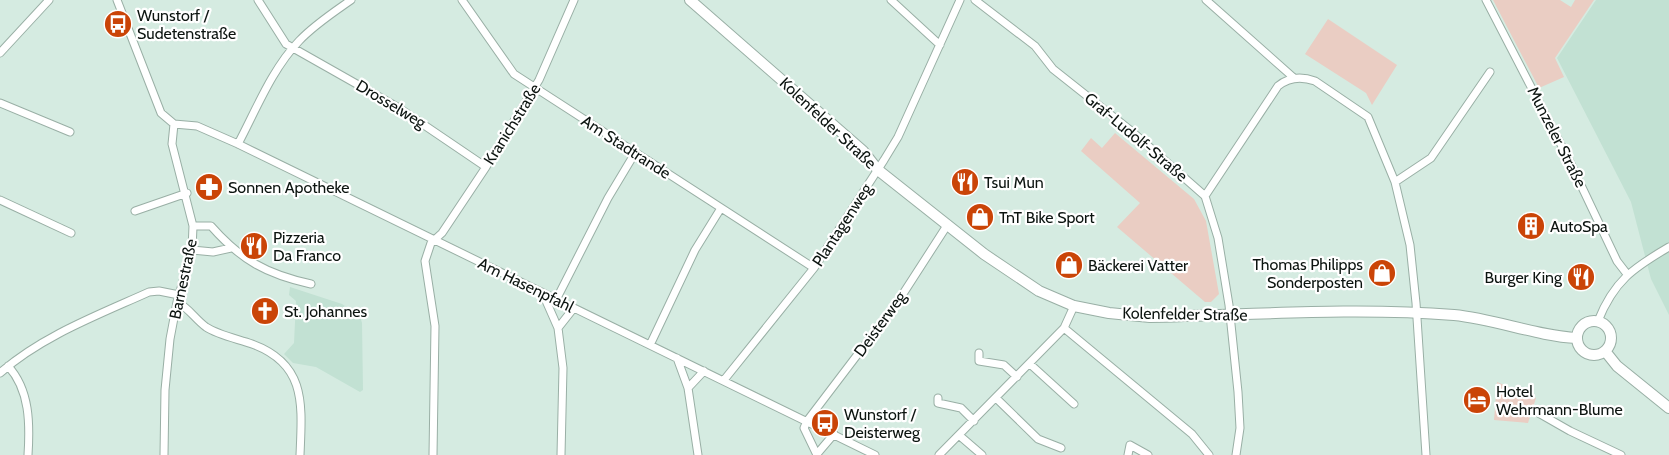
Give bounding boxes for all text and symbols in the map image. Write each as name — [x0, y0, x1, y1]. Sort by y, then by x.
place label: Wunstorf / Sudetenstraße — [137, 6, 236, 43]
bus stop icon: Wunstorf / Sudetenstraße — [103, 9, 133, 39]
street label: Kolenfelder Straße — [776, 73, 880, 173]
street label: Drosselweg — [353, 76, 430, 133]
street label: Kranichstraße — [480, 80, 544, 168]
street label: Munzeler Straße — [1523, 83, 1591, 191]
street label: Graf-Ludolf-Straße — [1081, 88, 1191, 186]
street label: Am Stadtrande — [578, 111, 674, 183]
restaurant icon: Tsui Mun — [950, 167, 980, 197]
pharmacy icon: Sonnen Apotheke — [194, 172, 224, 202]
place label: Tsui Mun — [984, 173, 1044, 192]
place label: Sonnen Apotheke — [228, 178, 350, 197]
street label: Plantagenweg — [808, 179, 876, 270]
shop icon: TnT Bike Sport — [965, 202, 995, 232]
place label: TnT Bike Sport — [999, 208, 1095, 227]
building icon: AutoSpa — [1516, 211, 1546, 241]
place label: AutoSpa — [1550, 217, 1608, 236]
place label: Pizzeria Da Franco — [273, 228, 341, 265]
restaurant icon: Pizzeria Da Franco — [239, 231, 269, 261]
street label: Barnestraße — [165, 237, 201, 321]
shop icon: Bäckerei Vatter — [1054, 250, 1084, 280]
street label: Am Hasenpfahl — [475, 254, 577, 316]
place label: Thomas Philipps Sonderposten — [1252, 255, 1363, 292]
place label: Bäckerei Vatter — [1088, 256, 1189, 275]
shop icon: Thomas Philipps Sonderposten — [1367, 258, 1397, 288]
restaurant icon: Burger King — [1566, 262, 1596, 292]
place label: Burger King — [1485, 268, 1563, 287]
street label: Deisterweg — [850, 287, 911, 360]
church icon: St. Johannes — [250, 296, 280, 326]
place label: St. Johannes — [284, 302, 368, 321]
street label: Kolenfelder Straße — [1122, 303, 1248, 325]
place label: Hotel Wehrmann-Blume — [1496, 382, 1623, 419]
hotel icon: Hotel Wehrmann-Blume — [1462, 385, 1492, 415]
place label: Wunstorf / Deisterweg — [844, 405, 921, 442]
bus stop icon: Wunstorf / Deisterweg — [810, 408, 840, 438]

